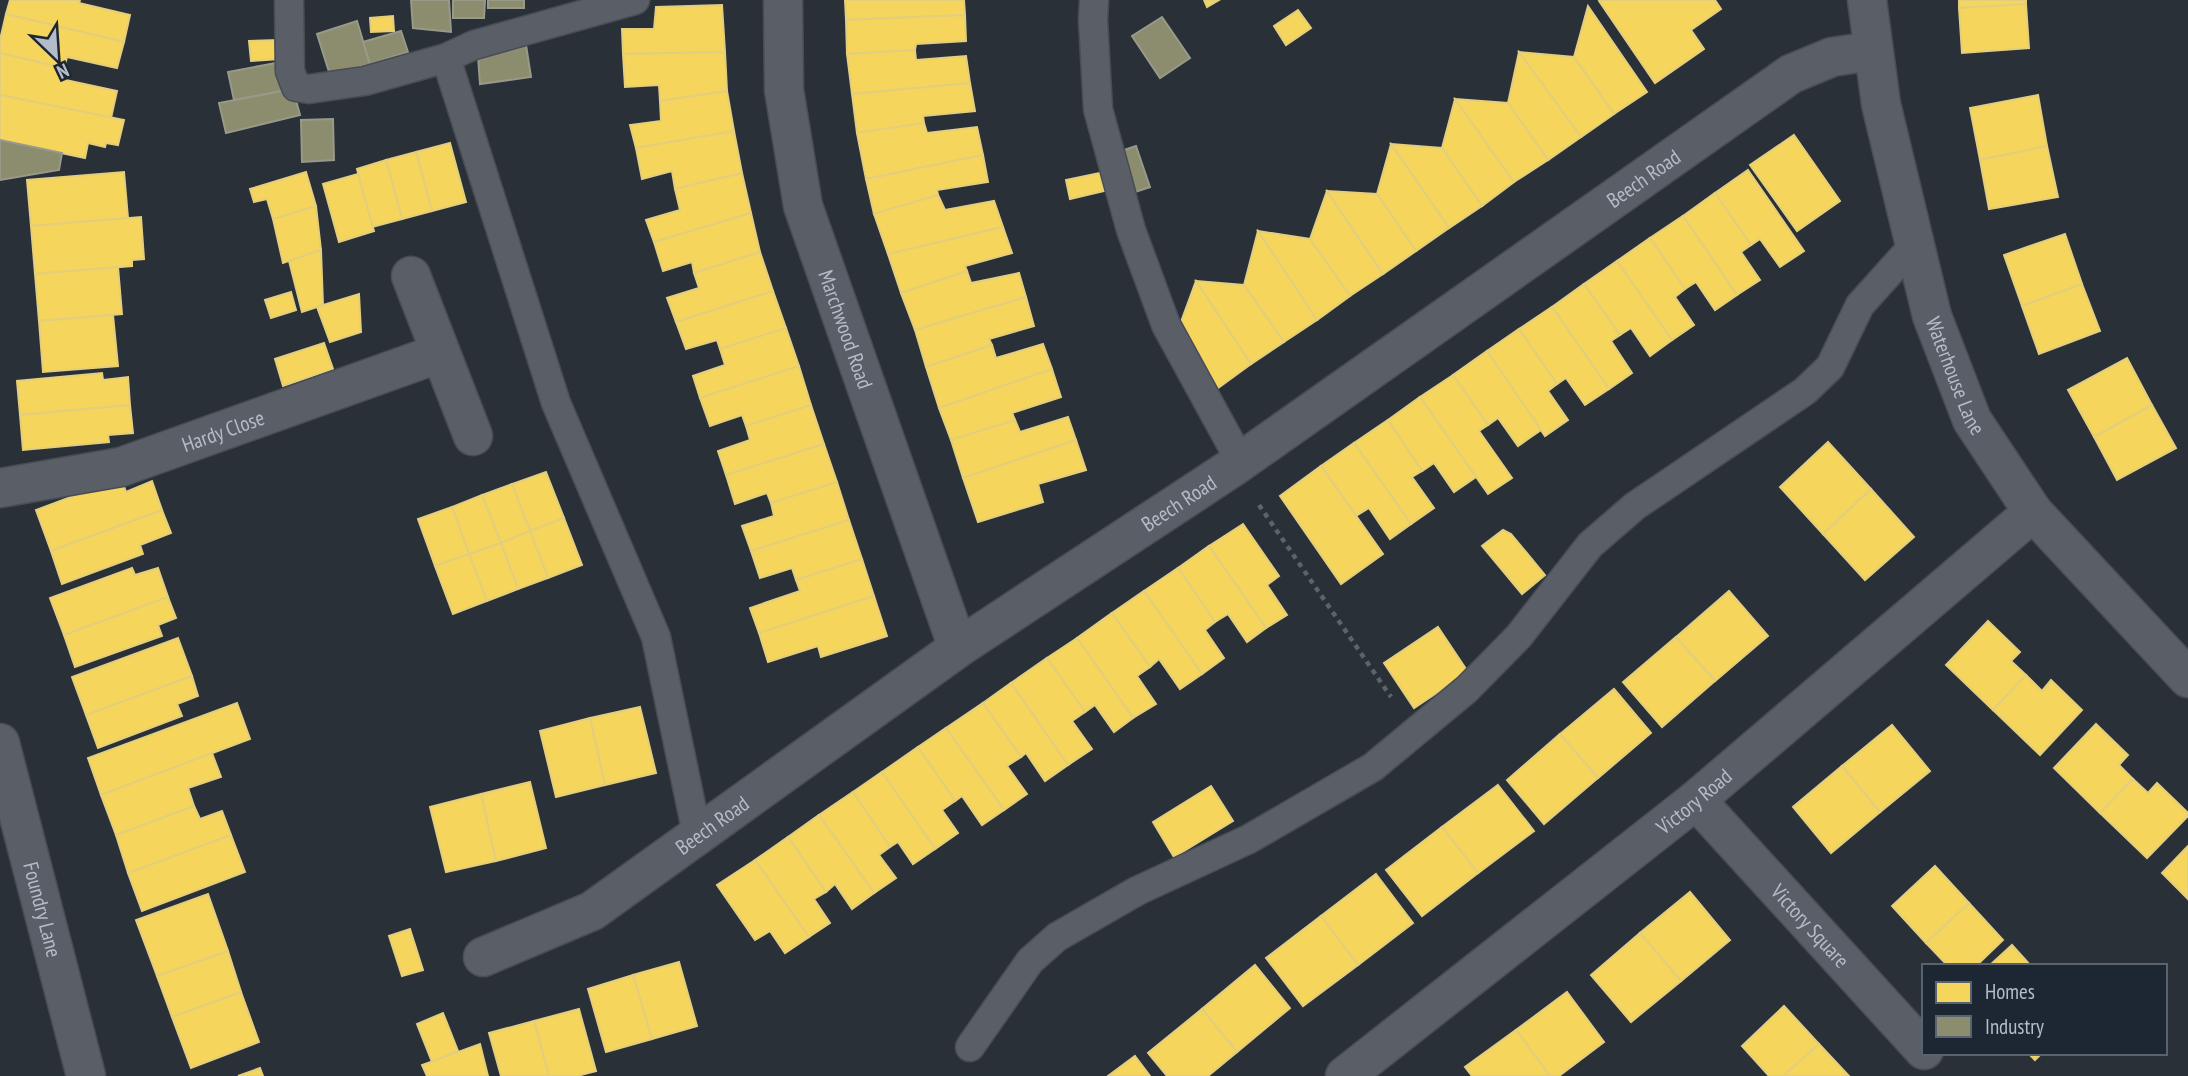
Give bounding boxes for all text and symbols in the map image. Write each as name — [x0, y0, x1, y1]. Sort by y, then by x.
north arrow — [21, 21, 91, 91]
text: N — [53, 58, 73, 84]
street label: Beech Road — [1601, 143, 1685, 213]
street label: Marchwood Road — [813, 266, 879, 392]
street label: Waterhouse Lane — [1920, 313, 1991, 440]
street label: Hardy Close — [178, 403, 268, 458]
street label: Beech Road — [1136, 468, 1221, 537]
street label: Victory Road — [1650, 762, 1737, 841]
street label: Beech Road — [670, 789, 754, 860]
street label: Foundry Lane — [18, 859, 68, 960]
street label: Victory Square — [1765, 877, 1856, 973]
legend — [1922, 964, 2167, 1055]
text: Homes — [1985, 978, 2035, 1005]
text: Industry — [1985, 1013, 2044, 1040]

